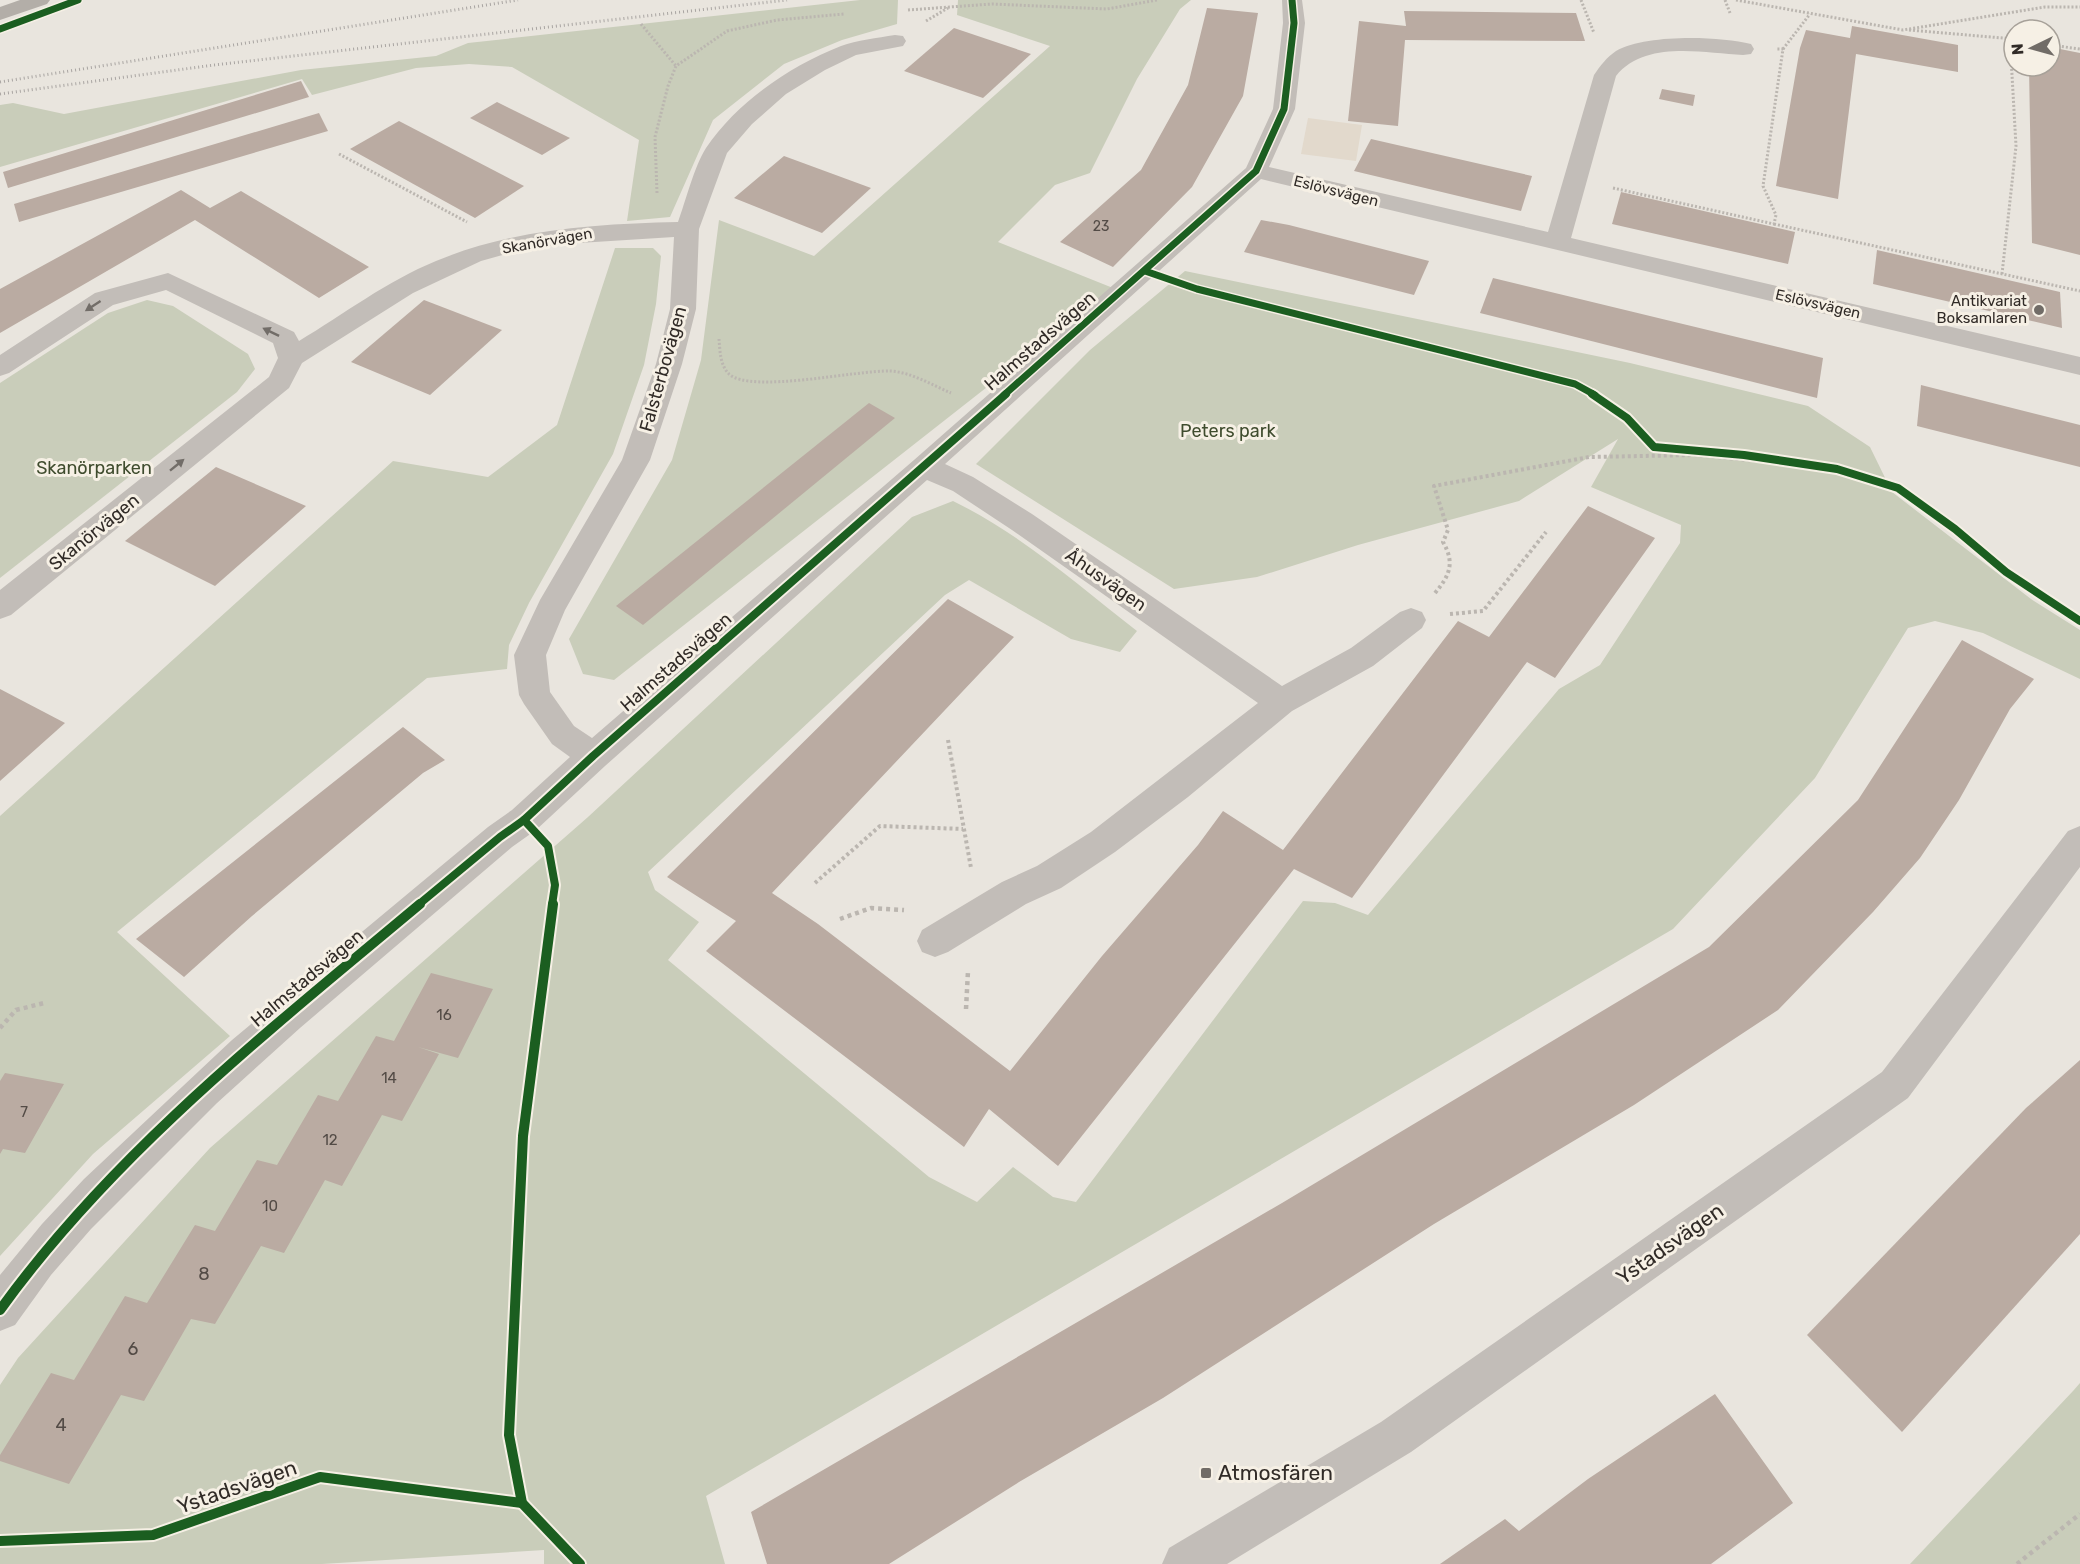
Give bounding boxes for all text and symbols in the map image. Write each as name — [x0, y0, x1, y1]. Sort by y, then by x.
north arrow — [2002, 18, 2062, 78]
text: N — [2008, 43, 2028, 56]
street label: Eslövsvägen — [1292, 172, 1380, 210]
house number: 23 — [1093, 218, 1109, 235]
street label: Skanörvägen — [500, 224, 594, 258]
street label: Eslövsvägen — [1774, 285, 1862, 323]
street label: Halmstadsvägen — [980, 287, 1100, 395]
place label: Antikvariat Boksamlaren — [1937, 292, 2027, 327]
one-way arrow — [85, 300, 101, 311]
marker: Antikvariat Boksamlaren — [2032, 303, 2046, 317]
street label: Falsterbovägen — [635, 304, 691, 434]
one-way arrow — [263, 327, 280, 336]
park label: Peters park — [1180, 420, 1277, 442]
park label: Skanörparken — [36, 457, 152, 479]
one-way arrow — [169, 460, 184, 472]
street label: Skanörvägen — [44, 489, 144, 575]
street label: Åhusvägen — [1061, 544, 1151, 616]
street label: Halmstadsvägen — [616, 608, 736, 716]
street label: Halmstadsvägen — [246, 925, 368, 1031]
house number: 16 — [436, 1006, 452, 1024]
house number: 14 — [381, 1069, 397, 1087]
house number: 7 — [20, 1103, 28, 1121]
house number: 12 — [322, 1131, 338, 1149]
house number: 10 — [262, 1197, 278, 1215]
street label: Ystadsvägen — [1611, 1198, 1728, 1290]
house number: 8 — [198, 1263, 210, 1285]
house number: 6 — [128, 1338, 139, 1360]
house number: 4 — [55, 1414, 67, 1436]
street label: Ystadsvägen — [174, 1454, 300, 1519]
place label: Atmosfären — [1218, 1460, 1333, 1485]
marker: Atmosfären — [1199, 1466, 1213, 1480]

